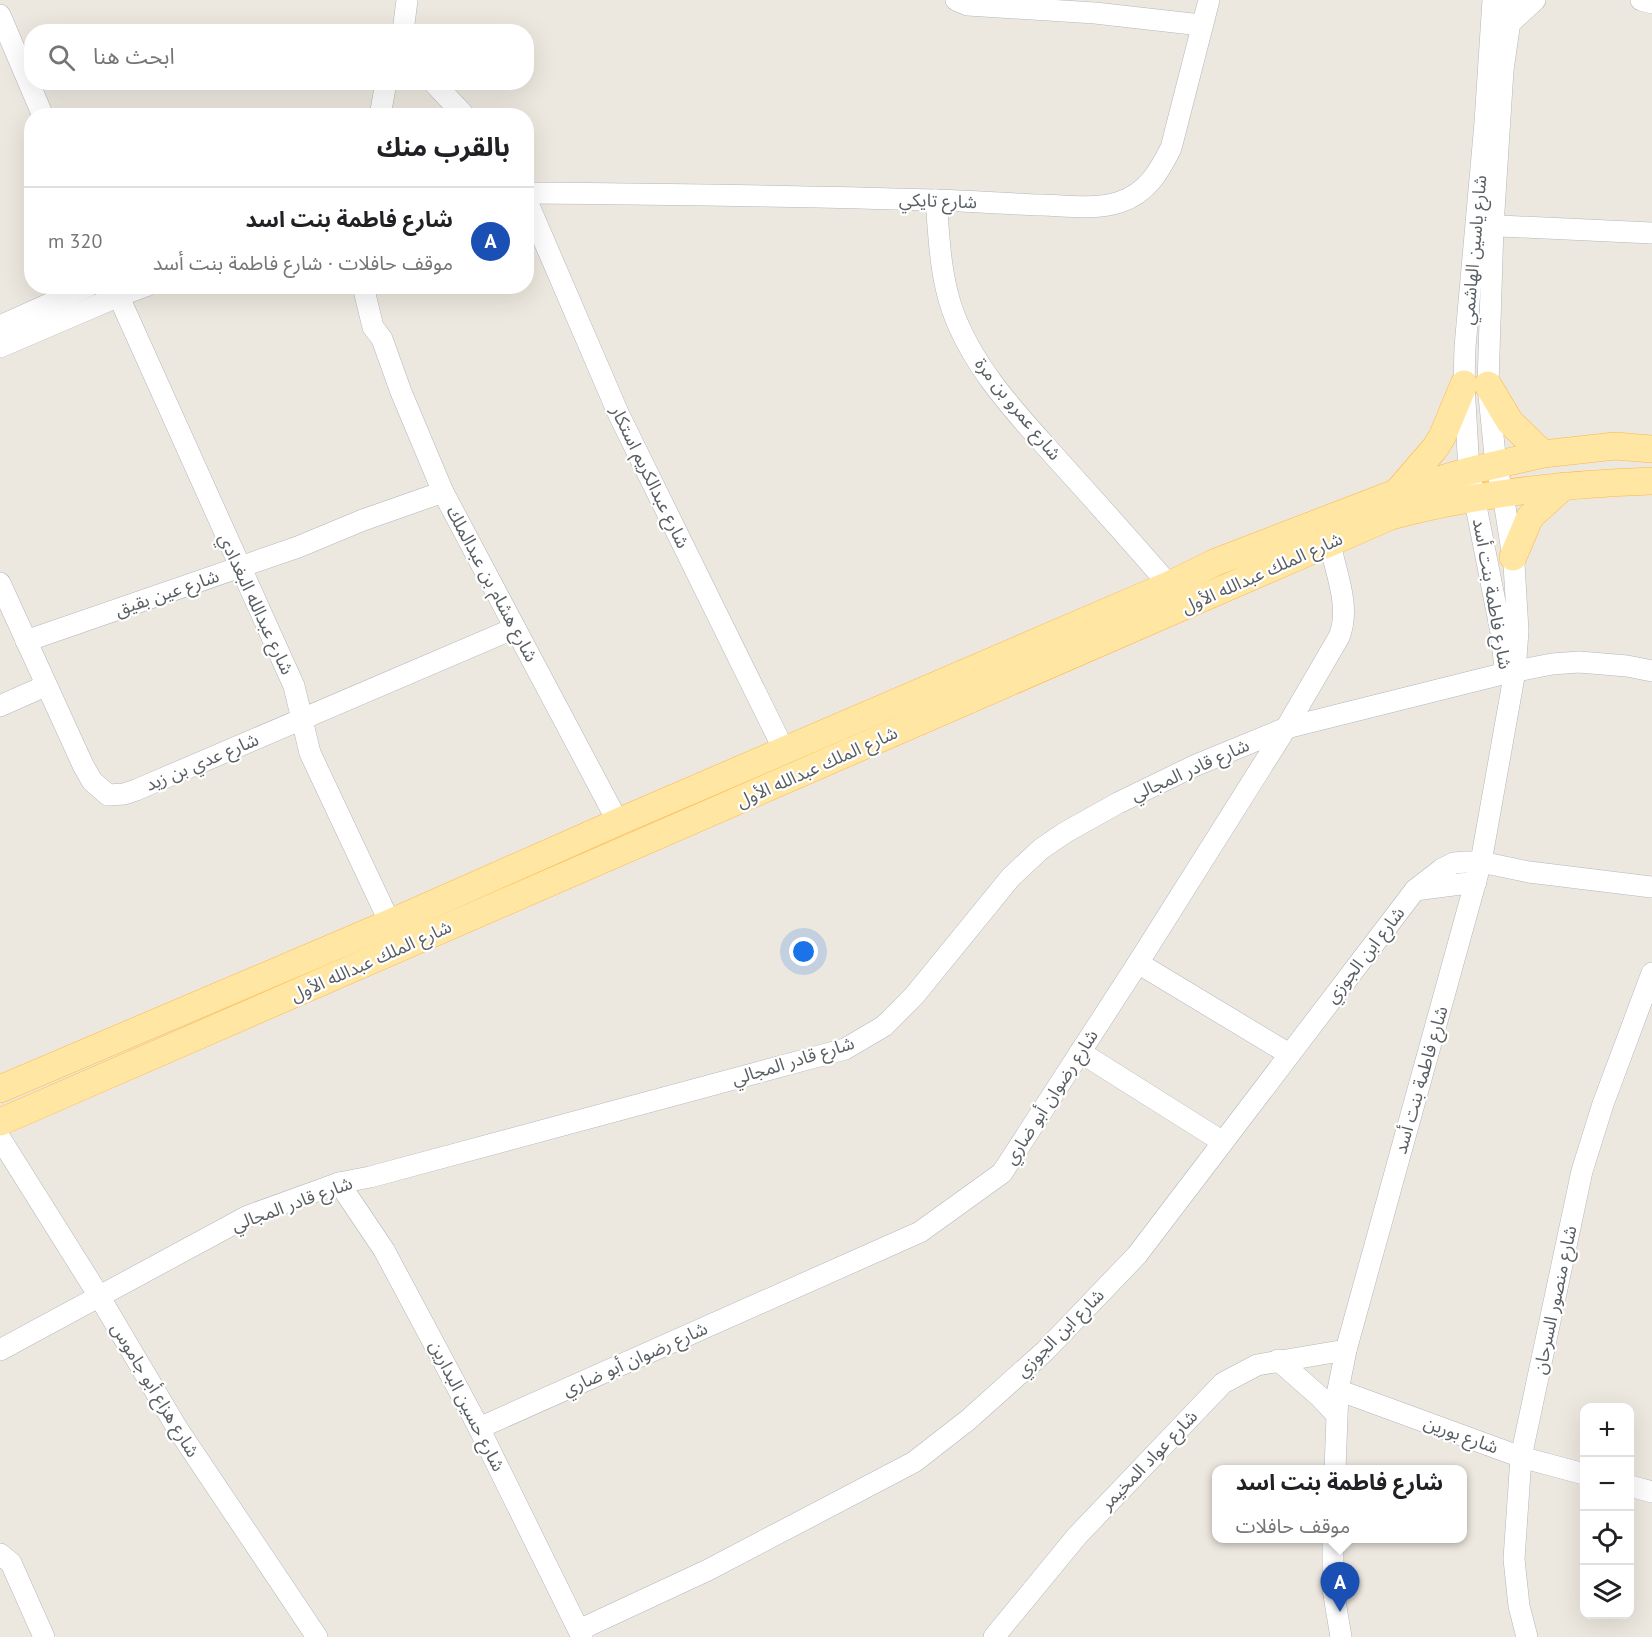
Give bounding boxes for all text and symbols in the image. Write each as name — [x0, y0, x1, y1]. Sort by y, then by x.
search box — [24, 24, 534, 90]
icon: search — [45, 41, 78, 74]
text: ابحث هنا — [93, 42, 175, 70]
text: بالقرب منك — [377, 130, 510, 163]
street label: شارع ياسين الهاشمي — [1455, 174, 1494, 326]
street label: شارع تايكي — [898, 188, 978, 216]
text: شارع فاطمة بنت اسد — [245, 205, 453, 233]
text: 320 m — [48, 228, 102, 254]
text: A — [484, 228, 497, 254]
text: موقف حافلات · شارع فاطمة بنت أسد — [153, 250, 453, 276]
street label: شارع عمرو بن مرة — [968, 353, 1067, 466]
street label: شارع عبدالكريم استكار — [603, 401, 695, 553]
street label: شارع هشام بن عبدالملك — [439, 502, 543, 667]
street label: شارع فاطمة بنت أسد — [1465, 517, 1517, 672]
street label: شارع الملك عبدالله الأول — [1178, 527, 1347, 621]
street label: شارع عبدالله البغدادي — [211, 529, 299, 679]
street label: شارع عين بقيق — [112, 564, 223, 624]
street label: شارع الملك عبدالله الأول — [733, 721, 902, 815]
street label: شارع عدي بن زيد — [142, 727, 263, 798]
street label: شارع قادر المجالي — [1127, 733, 1254, 809]
street label: شارع ابن الجوزي — [1320, 902, 1412, 1009]
street label: شارع الملك عبدالله الأول — [287, 915, 456, 1009]
your location — [789, 937, 818, 966]
street label: شارع فاطمة بنت أسد — [1388, 1003, 1456, 1157]
street label: شارع رضوان أبو ضاري — [998, 1025, 1105, 1170]
street label: شارع قادر المجالي — [729, 1031, 858, 1093]
street label: شارع قادر المجالي — [228, 1171, 357, 1239]
street label: شارع منصور السرحان — [1528, 1223, 1584, 1377]
street label: شارع ابن الجوزي — [1010, 1283, 1111, 1384]
street label: شارع رضوان أبو ضاري — [559, 1316, 712, 1404]
street label: شارع هزاع أبو جاموس — [104, 1318, 205, 1463]
street label: شارع حسين البدارين — [422, 1336, 510, 1477]
map controls — [1580, 1403, 1634, 1619]
button: + — [1580, 1403, 1634, 1457]
street label: شارع عواد المخيمر — [1094, 1405, 1204, 1517]
street label: شارع بورين — [1420, 1410, 1502, 1461]
button: − — [1580, 1457, 1634, 1511]
popup — [1212, 1465, 1467, 1543]
text: شارع فاطمة بنت اسد — [1236, 1468, 1443, 1496]
button: locate — [1580, 1511, 1634, 1565]
text: موقف حافلات — [1236, 1513, 1350, 1539]
pin: A — [1320, 1562, 1360, 1612]
button: layers — [1580, 1565, 1634, 1619]

